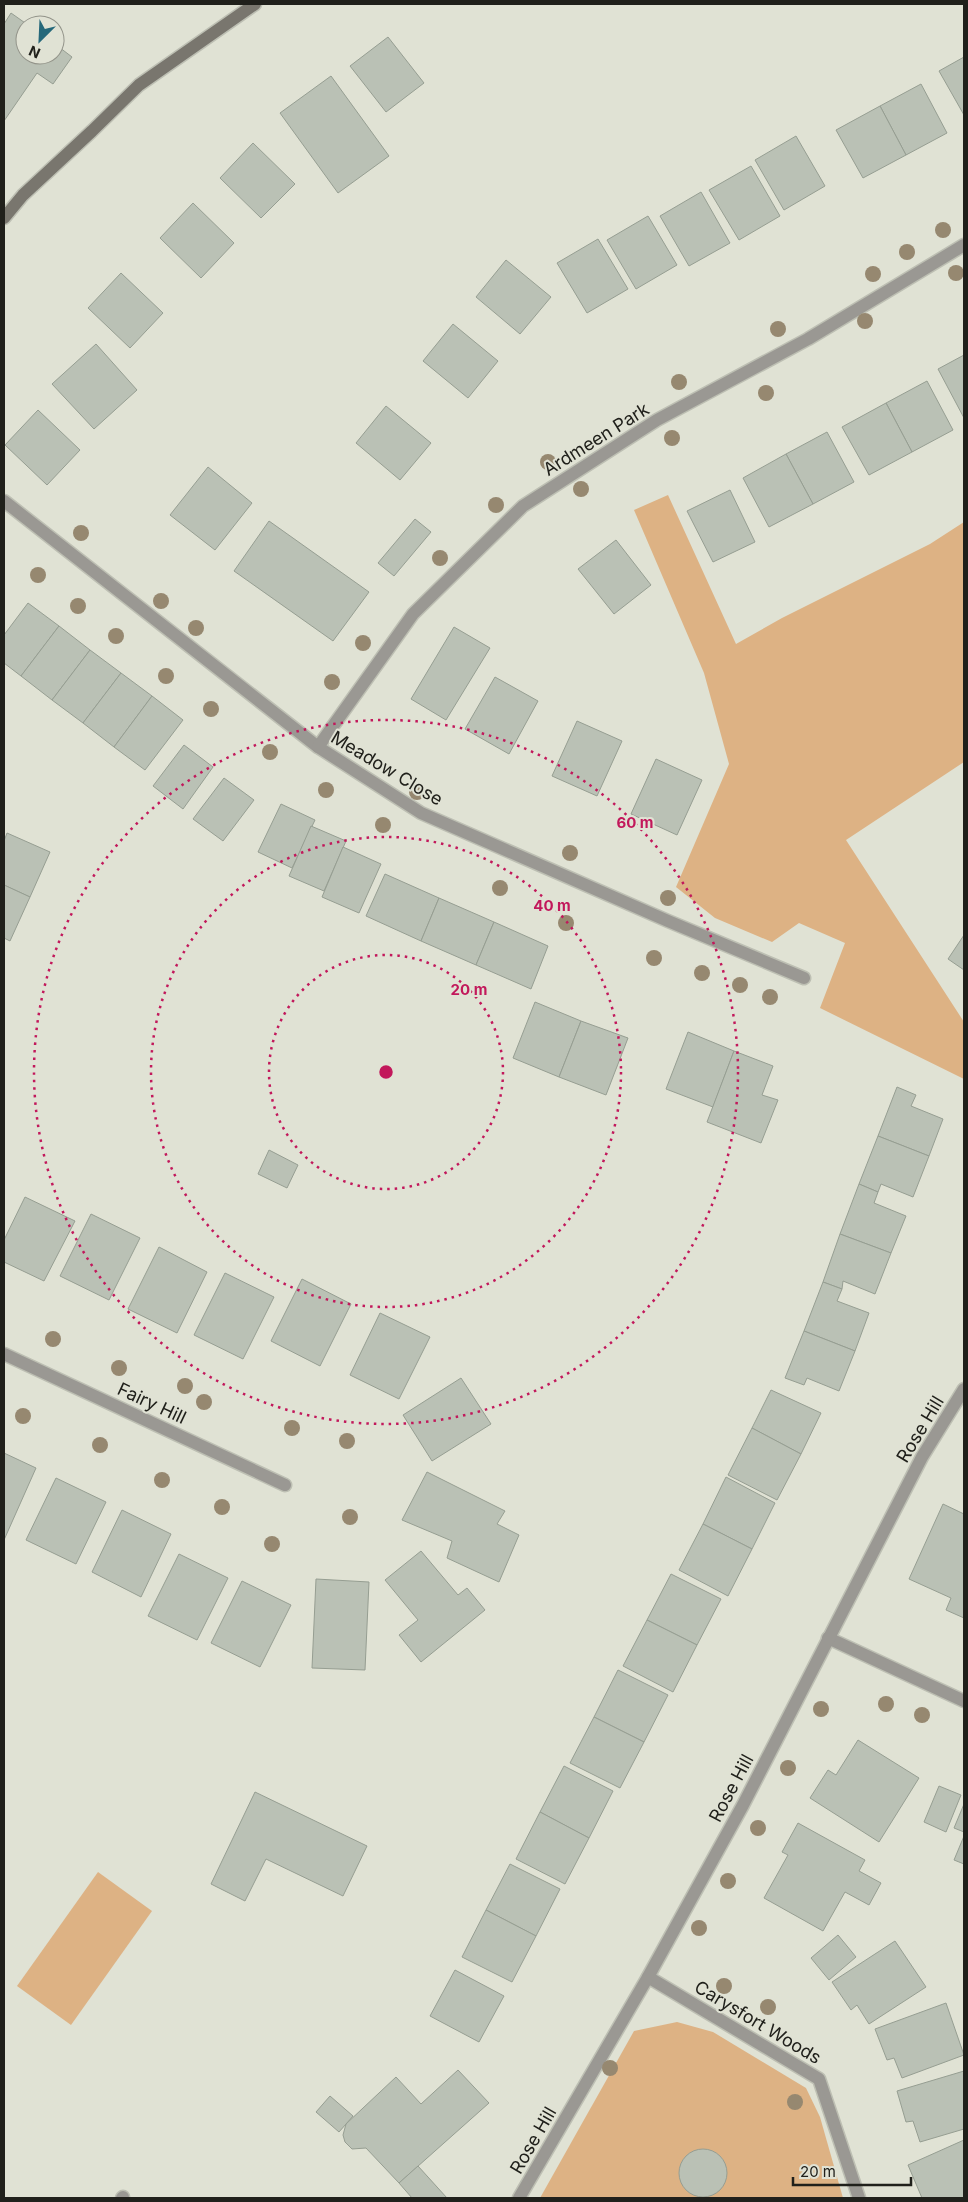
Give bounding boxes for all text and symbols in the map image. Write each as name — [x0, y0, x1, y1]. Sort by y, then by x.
north arrow — [15, 15, 65, 65]
text: N — [26, 42, 43, 62]
street label: Ardmeen Park — [539, 398, 653, 480]
street label: Meadow Close — [327, 726, 447, 810]
text: 60 m — [616, 813, 654, 832]
text: 40 m — [533, 896, 571, 915]
text: 20 m — [451, 980, 487, 999]
centre of rings — [377, 1063, 395, 1081]
street label: Fairy Hill — [114, 1378, 190, 1428]
street label: Rose Hill — [892, 1392, 948, 1466]
street label: Rose Hill — [704, 1751, 758, 1825]
street label: Carysfort Woods — [691, 1976, 825, 2068]
street label: Rose Hill — [505, 2103, 561, 2177]
scale bar — [793, 2154, 910, 2186]
text: 20 m — [800, 2162, 836, 2181]

